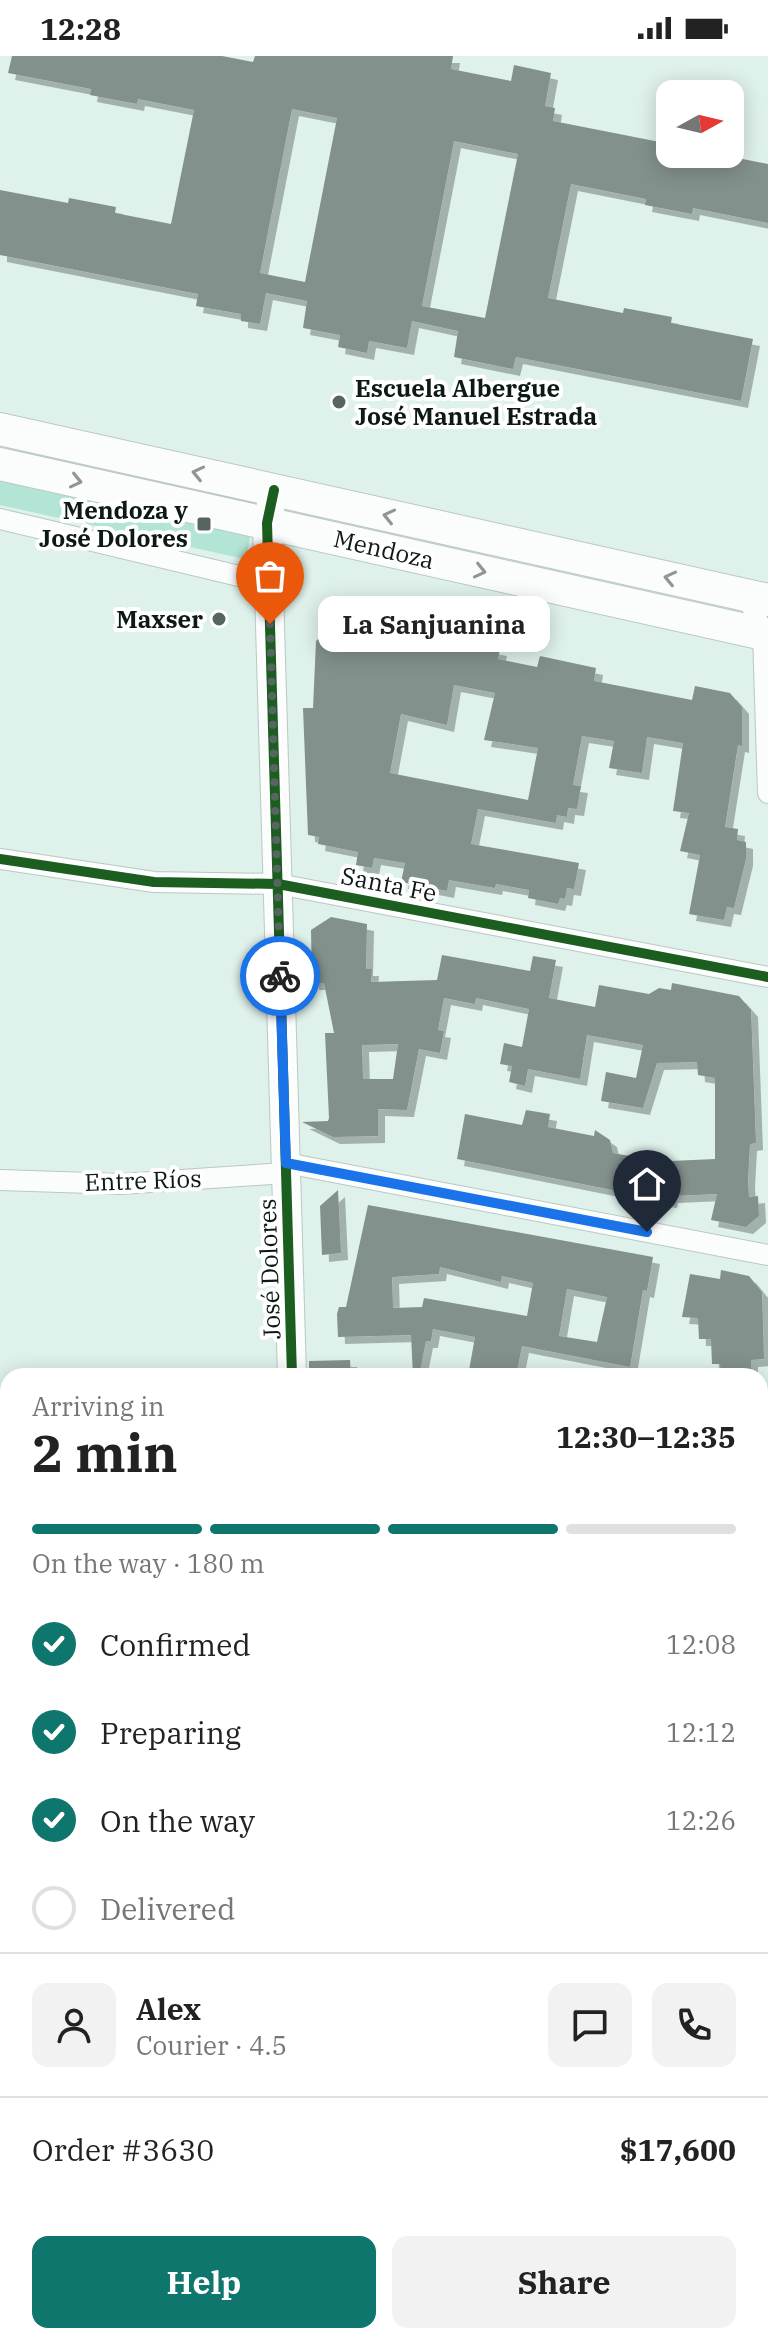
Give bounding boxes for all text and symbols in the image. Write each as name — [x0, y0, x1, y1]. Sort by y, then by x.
text: 12:28 — [40, 9, 121, 48]
north arrow — [656, 80, 744, 168]
map controls — [656, 80, 744, 168]
place label: Escuela Albergue José Manuel Estrada — [355, 372, 597, 432]
marker: Escuela Albergue José Manuel Estrada — [330, 393, 348, 411]
one-way arrow — [192, 465, 205, 482]
one-way arrow — [69, 472, 82, 489]
place label: Mendoza y José Dolores — [39, 494, 188, 554]
one-way arrow — [383, 508, 397, 525]
marker: Mendoza y José Dolores — [195, 515, 213, 533]
street label: Mendoza — [331, 522, 437, 576]
pin — [236, 542, 304, 624]
icon: bag — [248, 554, 292, 598]
one-way arrow — [473, 562, 486, 579]
one-way arrow — [664, 570, 678, 587]
callout: La Sanjuanina — [318, 596, 550, 652]
place label: Maxser — [116, 603, 203, 635]
text: La Sanjuanina — [342, 607, 526, 641]
marker: Maxser — [210, 610, 228, 628]
street label: Santa Fe — [339, 859, 439, 909]
courier — [240, 936, 320, 1016]
icon: bike — [258, 954, 302, 998]
pin — [613, 1150, 681, 1232]
street label: Entre Ríos — [84, 1162, 202, 1198]
icon: home — [625, 1162, 669, 1206]
street label: José Dolores — [251, 1198, 287, 1340]
text: Arriving in — [32, 1389, 165, 1423]
text: 12:30–12:35 — [556, 1417, 736, 1456]
text: 2 min — [32, 1419, 178, 1486]
text: On the way · 180 m — [32, 1546, 265, 1580]
icon: check — [32, 1622, 76, 1666]
text: Confirmed — [100, 1625, 251, 1664]
text: 12:08 — [666, 1627, 736, 1661]
icon: check — [32, 1710, 76, 1754]
text: Preparing — [100, 1713, 241, 1752]
text: 12:12 — [666, 1715, 736, 1749]
icon: check — [32, 1798, 76, 1842]
text: On the way — [100, 1801, 255, 1840]
text: 12:26 — [666, 1803, 736, 1837]
text: Delivered — [100, 1889, 235, 1928]
button: person — [32, 1983, 116, 2067]
button: chat — [548, 1983, 632, 2067]
button: phone — [652, 1983, 736, 2067]
text: Alex — [136, 1989, 201, 2028]
text: Courier · 4.5 — [136, 2028, 287, 2062]
text: Order #3630 — [32, 2130, 214, 2169]
text: $17,600 — [620, 2130, 736, 2169]
button: Help — [32, 2236, 376, 2328]
button: Share — [392, 2236, 736, 2328]

